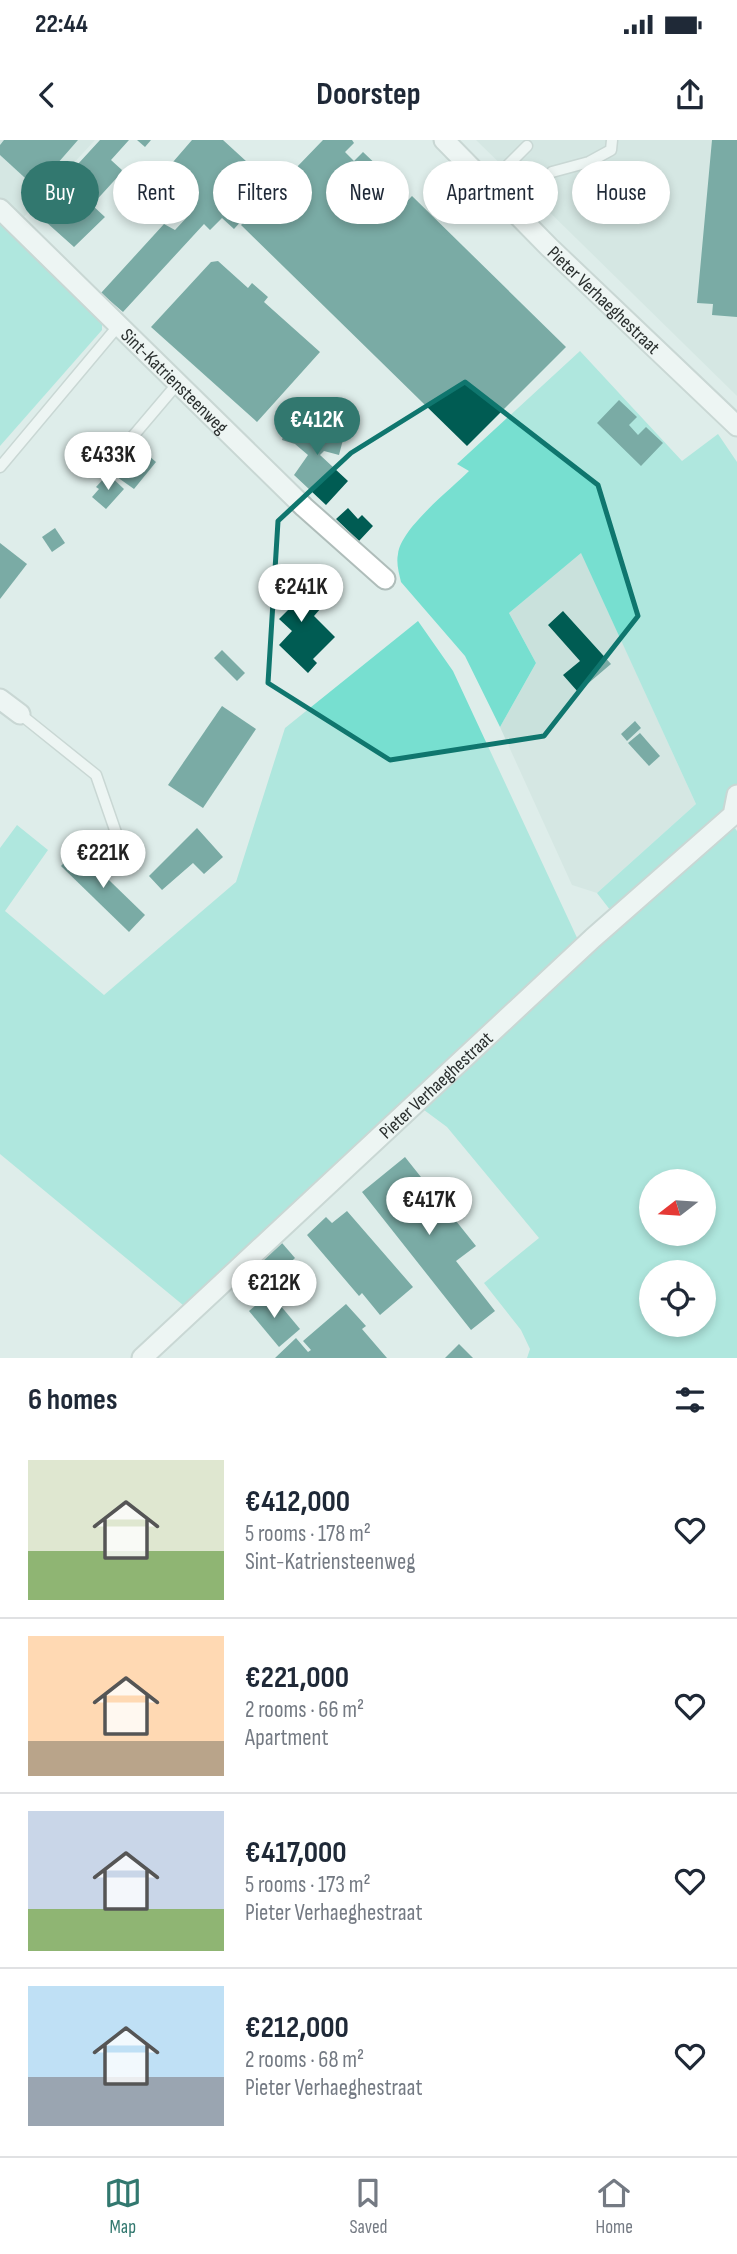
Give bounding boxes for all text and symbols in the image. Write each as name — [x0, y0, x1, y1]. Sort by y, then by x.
text: 22:44 — [35, 9, 88, 40]
text: Doorstep — [316, 75, 421, 114]
icon: back — [28, 76, 66, 114]
icon: share — [671, 76, 709, 114]
chip: Buy — [21, 161, 99, 224]
chip: Rent — [113, 161, 199, 224]
chip: Filters — [213, 161, 312, 224]
chip: New — [326, 161, 409, 224]
chip: Apartment — [423, 161, 558, 224]
chip: House — [572, 161, 670, 224]
street label: Pieter Verhaeghestraat — [542, 242, 664, 360]
street label: Sint-Katriensteenweg — [116, 324, 233, 439]
pin: €412K — [268, 398, 366, 457]
text: €412K — [290, 406, 344, 434]
pin: €433K — [59, 432, 157, 492]
text: €433K — [80, 441, 136, 469]
pin: €241K — [252, 564, 350, 624]
text: €241K — [274, 573, 328, 601]
pin: €221K — [54, 830, 152, 890]
text: €221K — [77, 839, 129, 867]
street label: Pieter Verhaeghestraat — [375, 1027, 498, 1144]
north arrow — [639, 1169, 716, 1246]
map controls — [639, 1169, 716, 1337]
pin: €417K — [380, 1178, 478, 1237]
text: €417K — [402, 1186, 456, 1214]
pin: €212K — [225, 1260, 323, 1320]
button: locate — [639, 1260, 716, 1337]
text: €212K — [248, 1269, 300, 1297]
icon: filters — [671, 1381, 709, 1419]
text: 6 homes — [28, 1382, 117, 1418]
text: €412,000 — [245, 1484, 350, 1520]
icon: home — [84, 1488, 168, 1572]
icon: heart — [671, 1511, 709, 1549]
text: 5 rooms · 178 m² — [245, 1520, 371, 1548]
text: Sint-Katriensteenweg — [245, 1548, 415, 1576]
text: €221,000 — [245, 1660, 349, 1696]
icon: home — [84, 1664, 168, 1748]
icon: heart — [671, 1687, 709, 1725]
text: 2 rooms · 66 m² — [245, 1696, 364, 1724]
text: Apartment — [245, 1724, 329, 1752]
text: €417,000 — [245, 1835, 347, 1871]
icon: home — [84, 1839, 168, 1923]
icon: heart — [671, 1862, 709, 1900]
text: 5 rooms · 173 m² — [245, 1871, 371, 1899]
text: Pieter Verhaeghestraat — [245, 1899, 422, 1927]
text: €212,000 — [245, 2010, 349, 2046]
icon: home — [84, 2014, 168, 2098]
icon: heart — [671, 2037, 709, 2075]
text: 2 rooms · 68 m² — [245, 2046, 364, 2074]
text: Pieter Verhaeghestraat — [245, 2074, 422, 2102]
tab: Map — [104, 2174, 142, 2239]
tab: Saved — [349, 2174, 388, 2239]
tab: Home — [595, 2174, 633, 2239]

